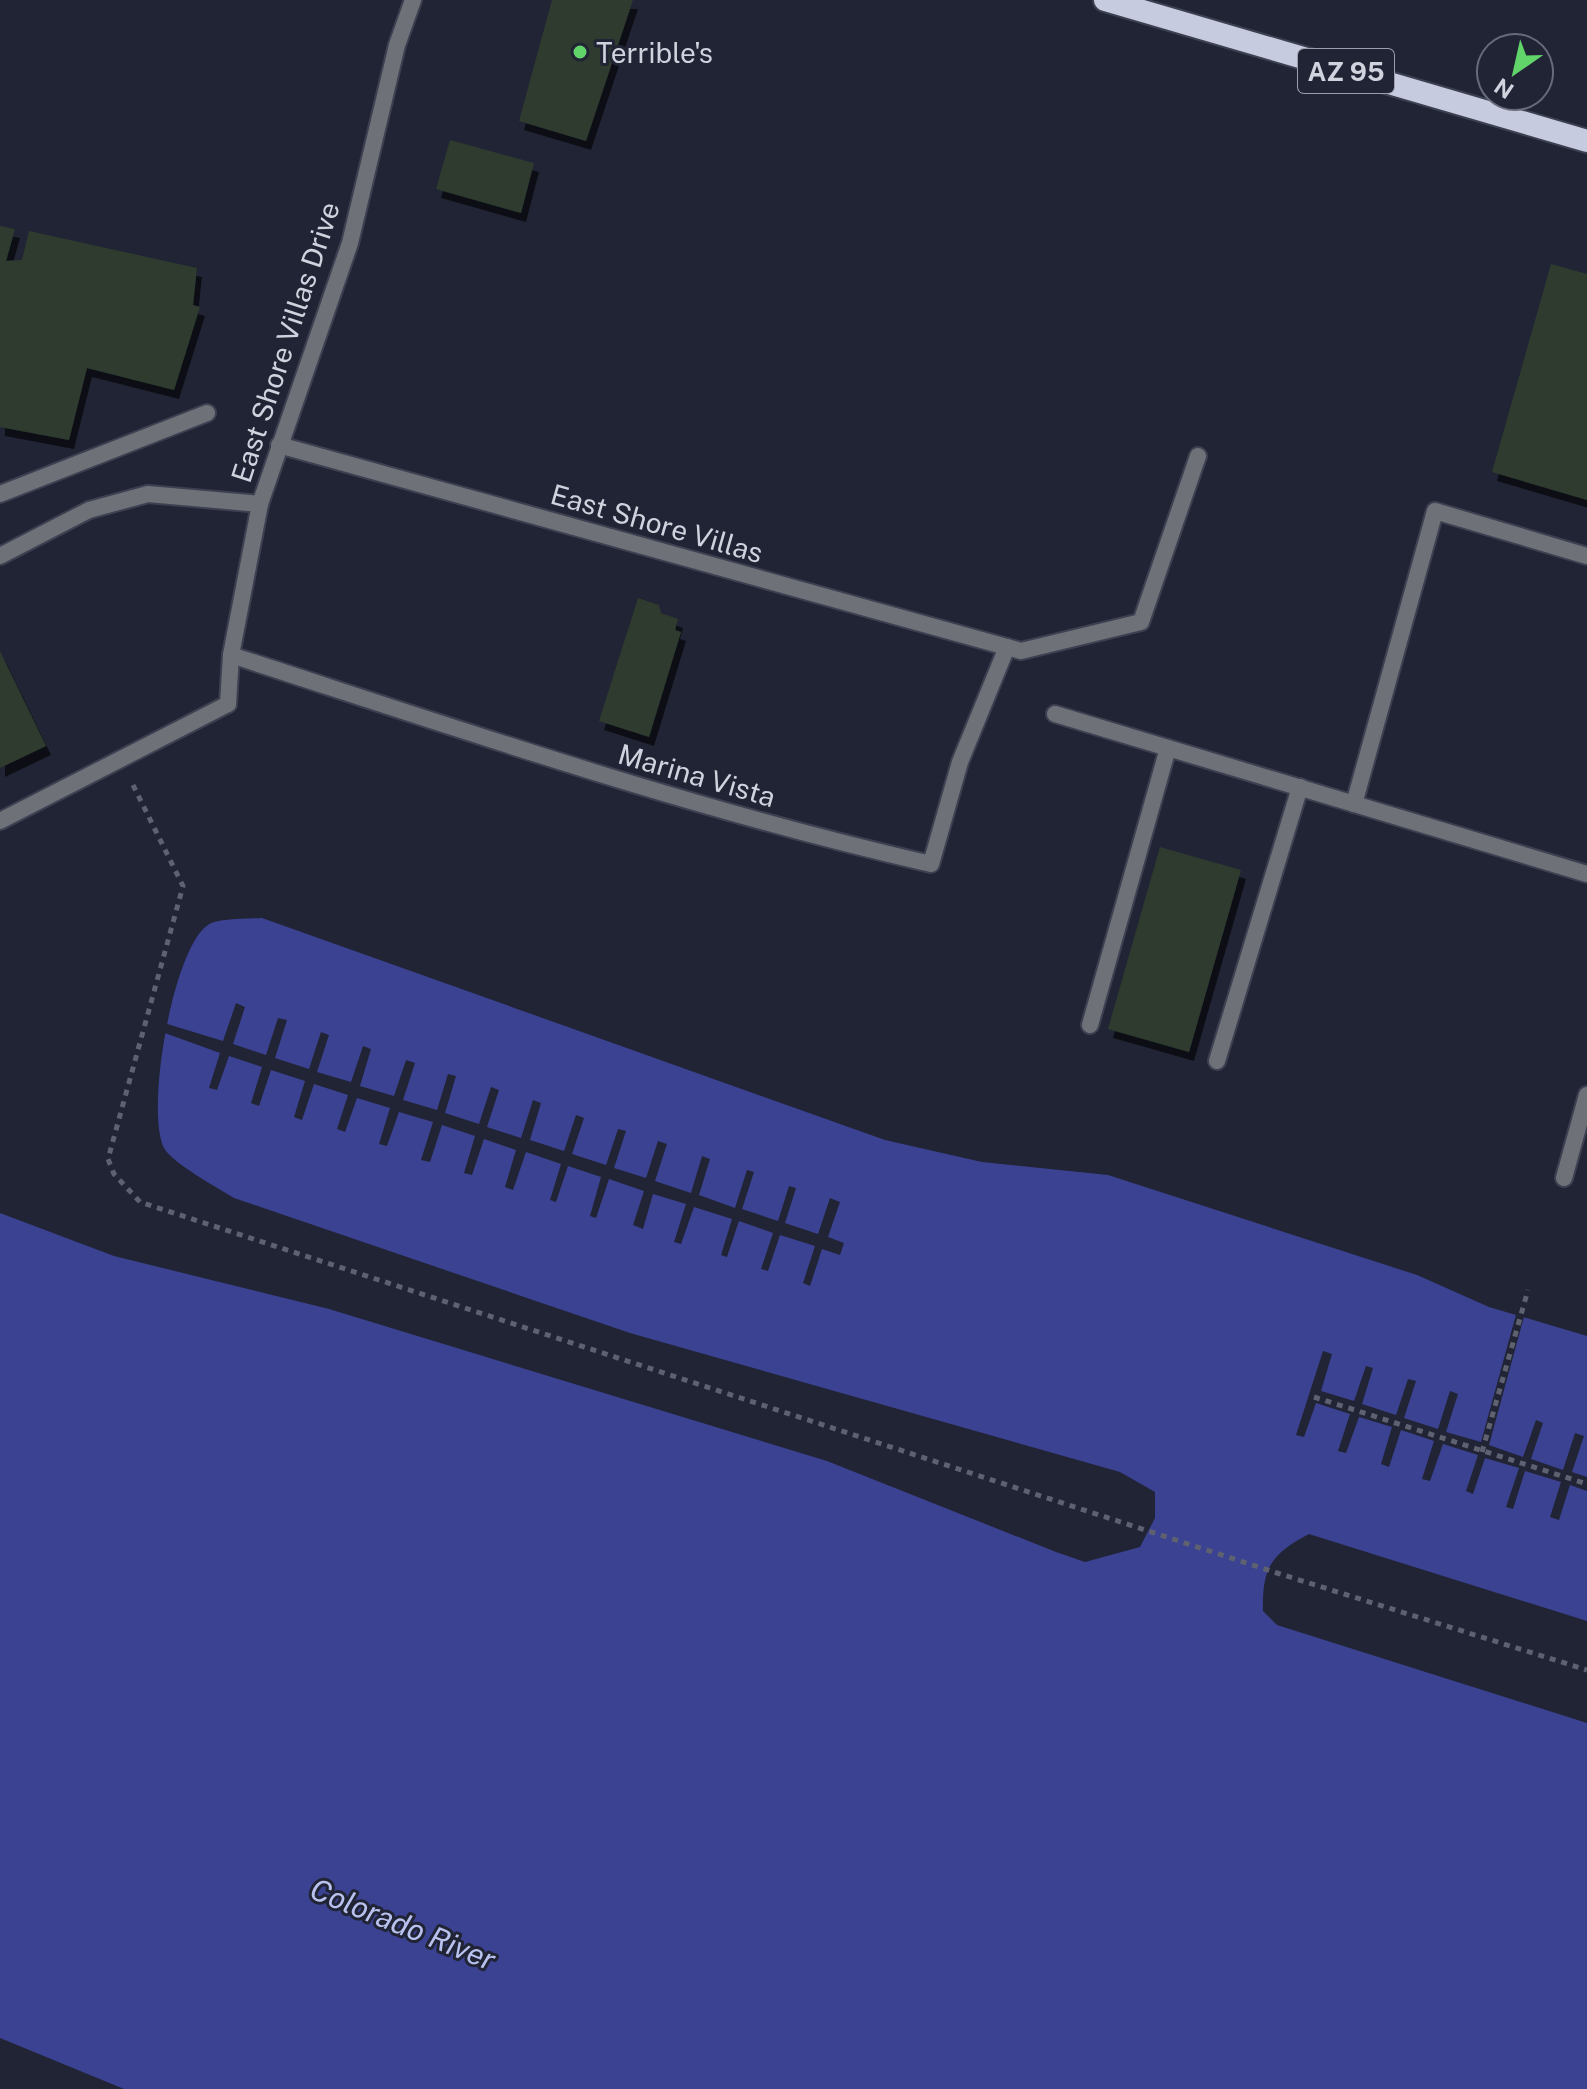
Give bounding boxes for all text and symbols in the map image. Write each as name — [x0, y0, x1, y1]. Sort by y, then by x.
north arrow — [1475, 32, 1555, 112]
place label: Terrible's — [596, 36, 713, 69]
marker: Terrible's — [571, 43, 589, 61]
road number: AZ 95 — [1298, 49, 1394, 93]
text: N — [1489, 73, 1518, 104]
street label: East Shore Villas Drive — [224, 198, 346, 486]
street label: East Shore Villas — [547, 477, 767, 569]
street label: Marina Vista — [615, 737, 779, 813]
water label: Colorado River — [305, 1870, 502, 1978]

